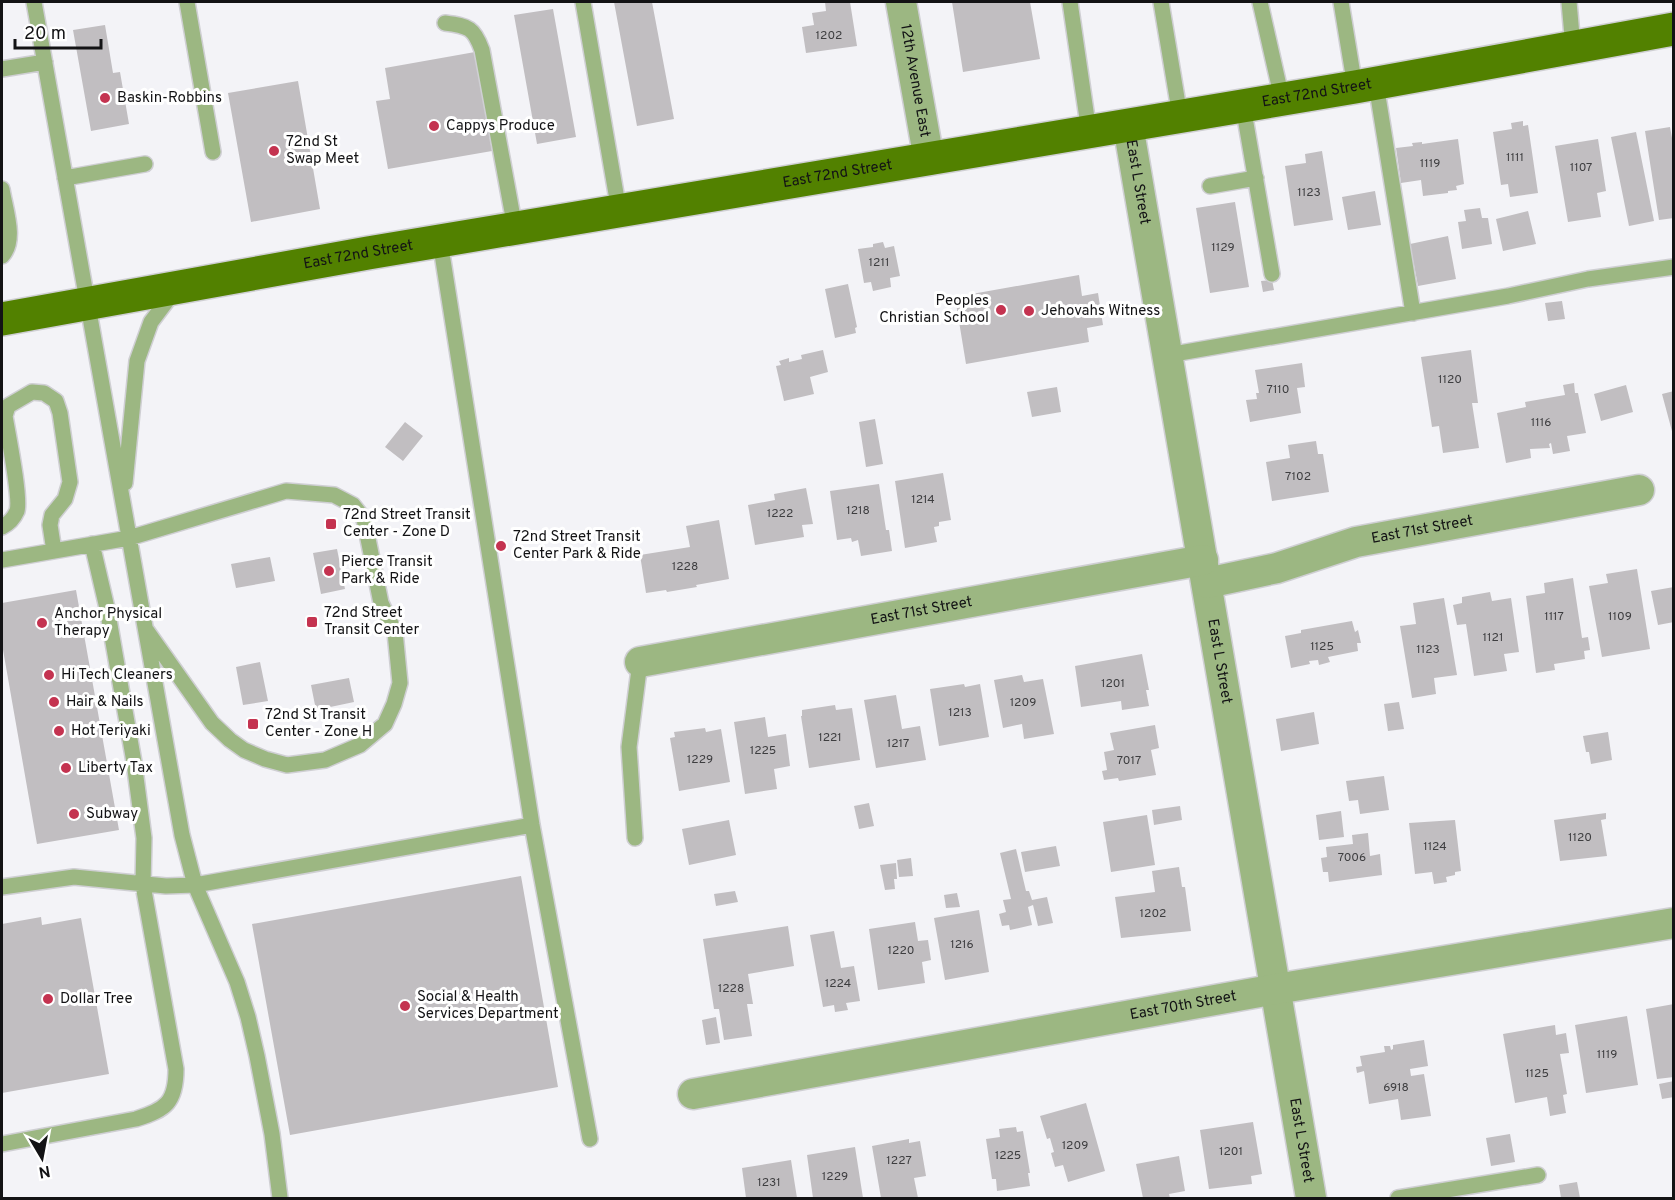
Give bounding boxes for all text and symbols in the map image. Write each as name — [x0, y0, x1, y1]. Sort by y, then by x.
scale bar — [15, 12, 100, 50]
text: 20 m — [24, 23, 66, 46]
street label: 12th Avenue East — [896, 23, 934, 139]
house number: 1202 — [816, 28, 842, 44]
street label: East 72nd Street — [1260, 75, 1373, 112]
place label: Baskin-Robbins — [117, 89, 222, 108]
marker: Baskin-Robbins — [98, 91, 112, 105]
place label: Cappys Produce — [446, 117, 555, 136]
marker: Cappys Produce — [427, 119, 441, 133]
place label: 72nd St Swap Meet — [286, 133, 359, 169]
street label: East L Street — [1121, 138, 1154, 226]
marker: 72nd St Swap Meet — [267, 144, 281, 158]
house number: 1111 — [1506, 150, 1524, 166]
street label: East 72nd Street — [781, 155, 894, 193]
house number: 1119 — [1420, 156, 1440, 172]
house number: 1107 — [1570, 160, 1592, 176]
house number: 1123 — [1297, 185, 1321, 201]
street label: East 72nd Street — [302, 236, 415, 274]
house number: 1129 — [1211, 240, 1235, 256]
house number: 1211 — [869, 255, 889, 271]
place label: Peoples Christian School — [879, 292, 989, 328]
place label: Jehovahs Witness — [1041, 302, 1160, 321]
marker: Peoples Christian School — [994, 303, 1008, 317]
marker: Jehovahs Witness — [1022, 304, 1036, 318]
house number: 1120 — [1438, 372, 1462, 388]
house number: 7110 — [1266, 382, 1290, 398]
house number: 1116 — [1531, 415, 1551, 431]
house number: 7102 — [1285, 469, 1311, 485]
house number: 1214 — [911, 492, 935, 508]
house number: 1218 — [846, 503, 870, 519]
place label: 72nd Street Transit Center - Zone D — [343, 506, 471, 542]
house number: 1222 — [767, 506, 793, 522]
street label: East 71st Street — [1370, 511, 1475, 549]
marker: 72nd Street Transit Center - Zone D — [324, 517, 338, 531]
place label: 72nd Street Transit Center Park & Ride — [513, 528, 641, 564]
marker: 72nd Street Transit Center Park & Ride — [494, 539, 508, 553]
place label: Pierce Transit Park & Ride — [341, 553, 433, 589]
house number: 1228 — [672, 559, 698, 575]
marker: Pierce Transit Park & Ride — [322, 564, 336, 578]
street label: East 71st Street — [869, 592, 974, 630]
place label: 72nd Street Transit Center — [324, 604, 419, 640]
place label: Anchor Physical Therapy — [54, 605, 162, 641]
house number: 1117 — [1544, 609, 1564, 625]
house number: 1109 — [1608, 609, 1632, 625]
marker: 72nd Street Transit Center — [305, 615, 319, 629]
marker: Anchor Physical Therapy — [35, 616, 49, 630]
street label: East L Street — [1203, 617, 1236, 705]
house number: 1121 — [1483, 630, 1503, 646]
house number: 1125 — [1310, 639, 1334, 655]
house number: 1123 — [1416, 642, 1440, 658]
place label: Hi Tech Cleaners — [61, 666, 173, 685]
marker: Hi Tech Cleaners — [42, 668, 56, 682]
house number: 1201 — [1101, 676, 1125, 692]
place label: Hair & Nails — [66, 693, 144, 712]
marker: Hair & Nails — [47, 695, 61, 709]
house number: 1209 — [1010, 695, 1036, 711]
house number: 1213 — [948, 705, 972, 721]
place label: 72nd St Transit Center - Zone H — [265, 706, 372, 742]
marker: 72nd St Transit Center - Zone H — [246, 717, 260, 731]
place label: Hot Teriyaki — [71, 722, 151, 741]
marker: Hot Teriyaki — [52, 724, 66, 738]
house number: 1221 — [818, 730, 842, 746]
house number: 1217 — [887, 736, 909, 752]
house number: 1225 — [750, 743, 776, 759]
house number: 1229 — [687, 752, 713, 768]
house number: 7017 — [1117, 753, 1141, 769]
place label: Liberty Tax — [78, 759, 153, 778]
marker: Liberty Tax — [59, 761, 73, 775]
place label: Subway — [86, 805, 138, 824]
marker: Subway — [67, 807, 81, 821]
house number: 1120 — [1568, 830, 1592, 846]
house number: 1124 — [1423, 839, 1447, 855]
house number: 7006 — [1338, 850, 1366, 866]
house number: 1202 — [1140, 906, 1166, 922]
house number: 1216 — [950, 937, 974, 953]
house number: 1220 — [888, 943, 914, 959]
house number: 1224 — [825, 976, 851, 992]
house number: 1228 — [718, 981, 744, 997]
street label: East 70th Street — [1128, 987, 1238, 1025]
place label: Social & Health Services Department — [417, 988, 559, 1024]
place label: Dollar Tree — [60, 990, 132, 1009]
marker: Dollar Tree — [41, 992, 55, 1006]
marker: Social & Health Services Department — [398, 999, 412, 1013]
house number: 1119 — [1597, 1047, 1617, 1063]
house number: 1125 — [1525, 1066, 1549, 1082]
house number: 6918 — [1383, 1080, 1409, 1096]
street label: East L Street — [1285, 1096, 1318, 1184]
north arrow — [12, 1128, 72, 1188]
house number: 1209 — [1062, 1138, 1088, 1154]
house number: 1201 — [1219, 1144, 1243, 1160]
house number: 1225 — [995, 1148, 1021, 1164]
house number: 1227 — [886, 1153, 912, 1169]
text: N — [37, 1160, 52, 1182]
house number: 1229 — [822, 1169, 848, 1185]
house number: 1231 — [757, 1175, 781, 1191]

